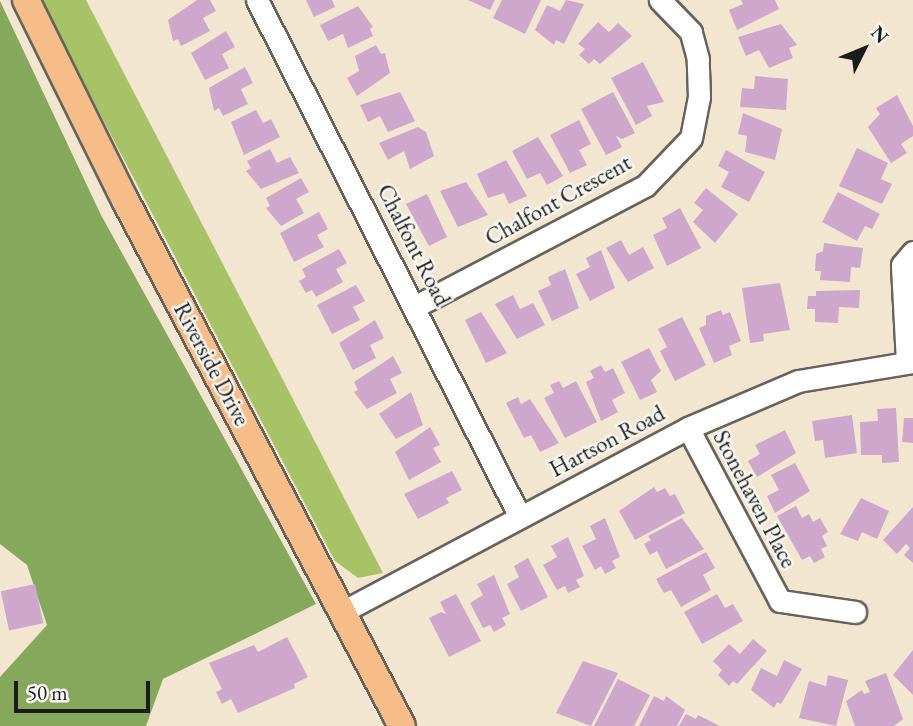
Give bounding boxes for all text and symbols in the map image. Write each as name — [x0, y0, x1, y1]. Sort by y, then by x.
north arrow — [829, 14, 899, 84]
text: N — [865, 20, 894, 48]
street label: Chalfont Crescent — [480, 149, 636, 251]
street label: Chalfont Road — [371, 179, 457, 311]
street label: Riverside Drive — [168, 298, 256, 430]
street label: Hartson Road — [545, 399, 669, 483]
street label: Stonehaven Place — [707, 426, 803, 572]
scale bar — [18, 666, 154, 710]
text: 50 m — [27, 679, 68, 706]

